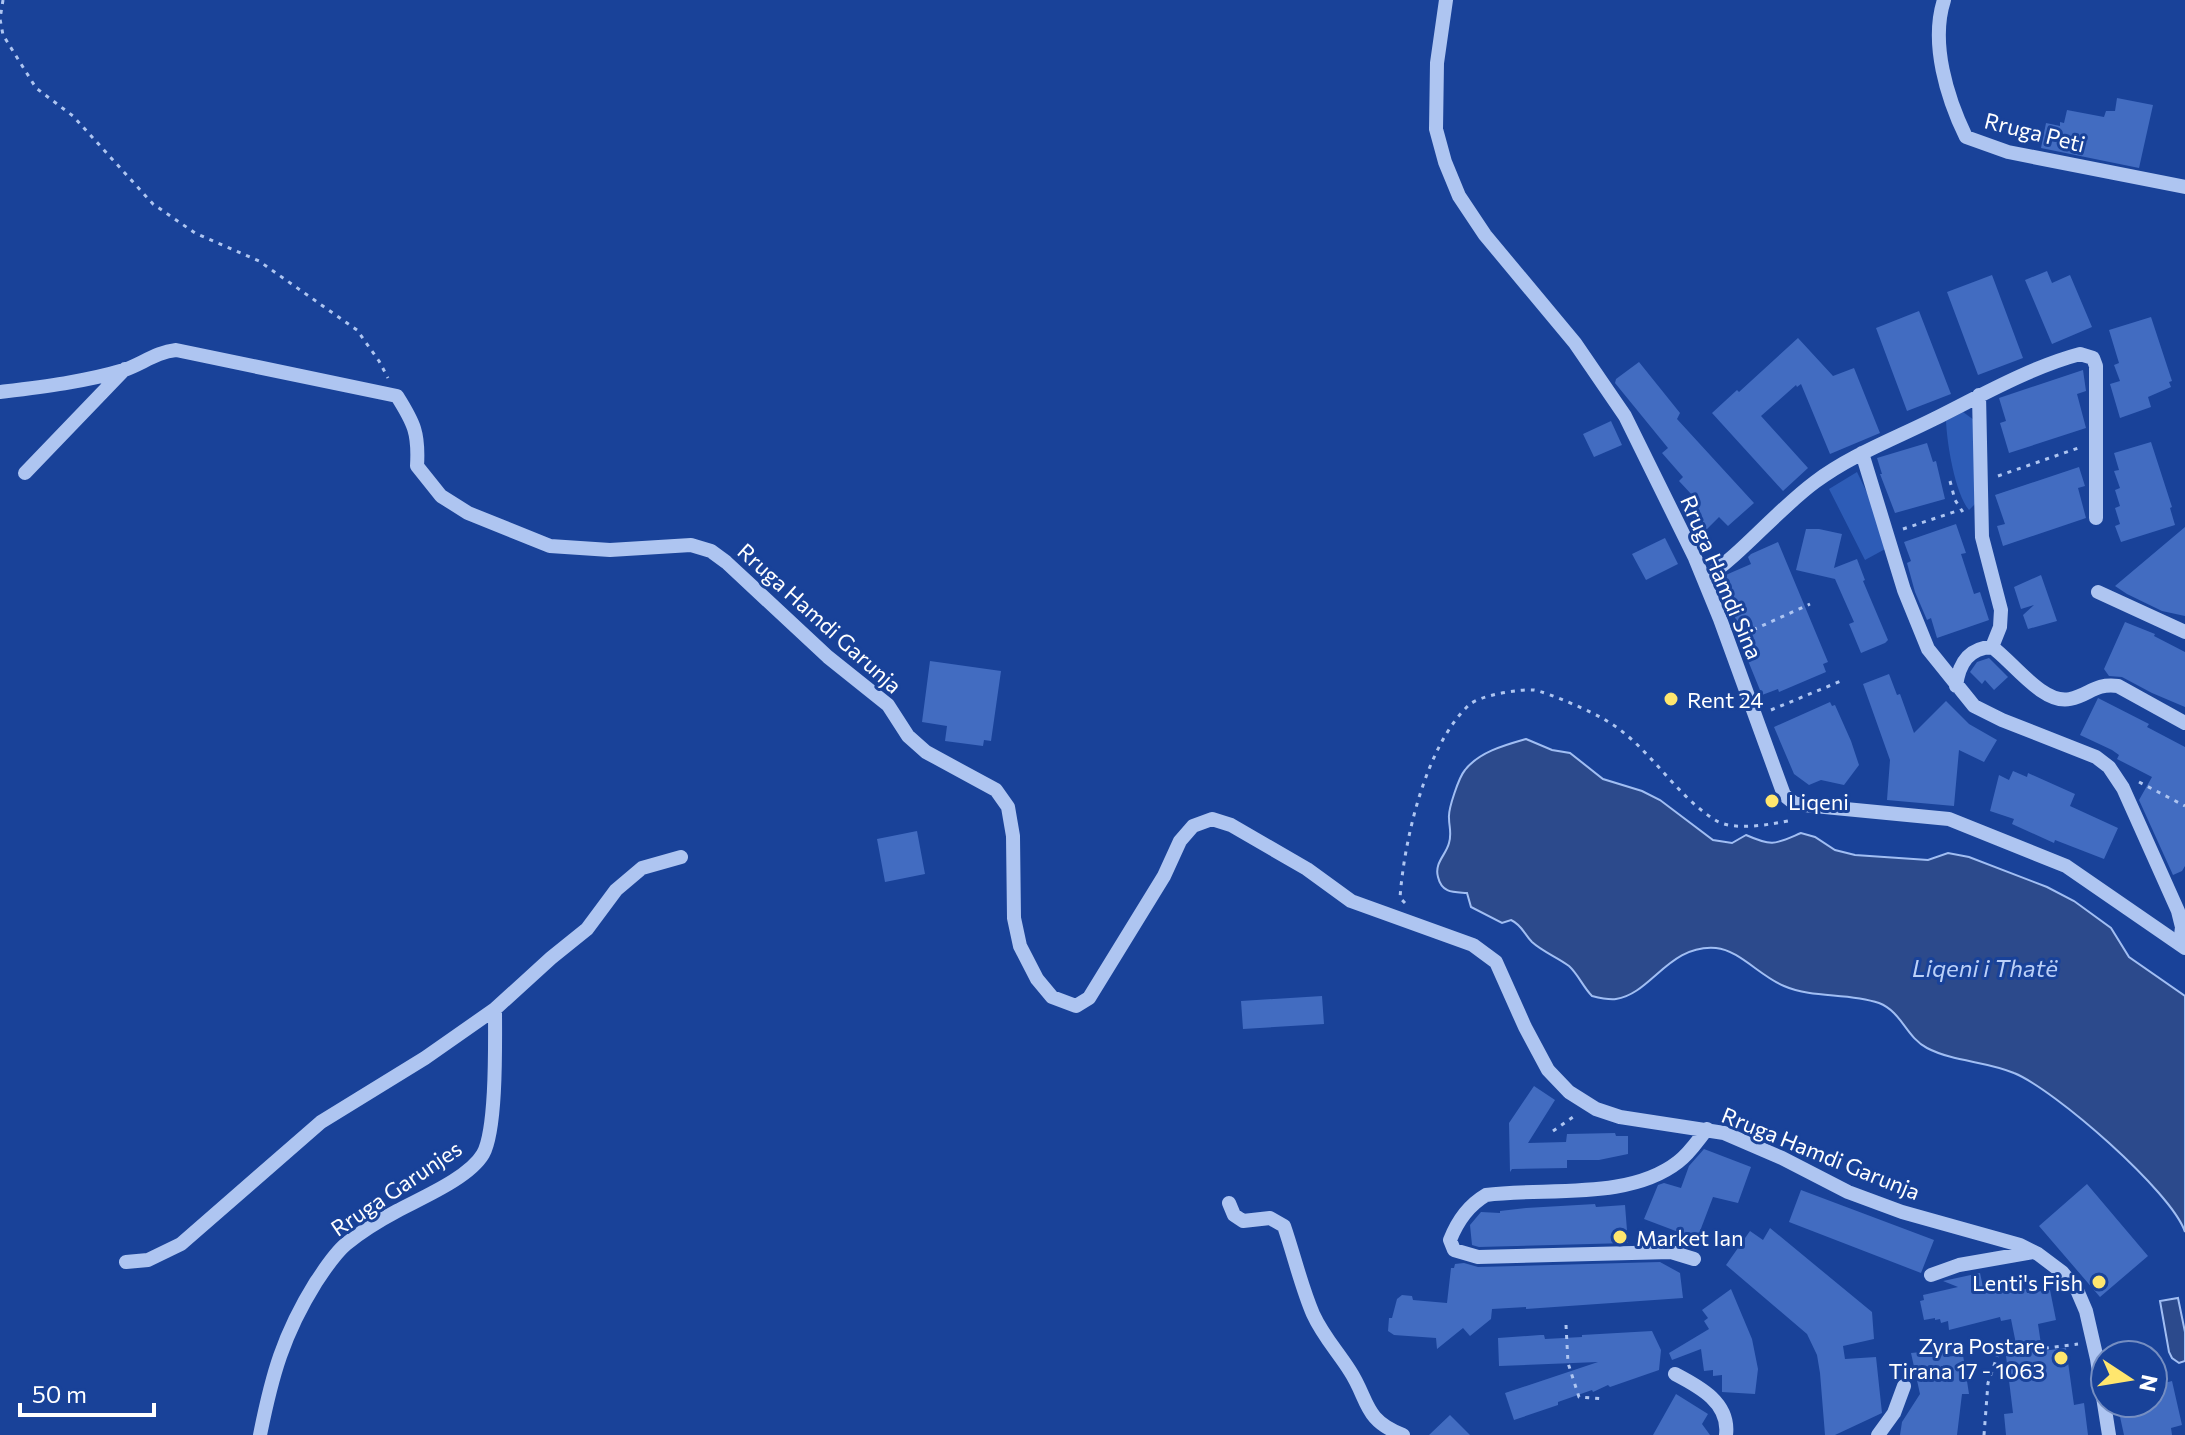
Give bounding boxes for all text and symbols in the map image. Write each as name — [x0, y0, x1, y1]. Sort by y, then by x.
street label: Rruga Peti — [1982, 106, 2088, 158]
street label: Rruga Hamdi Sina — [1675, 491, 1769, 663]
street label: Rruga Hamdi Garunja — [732, 537, 908, 699]
place label: Rent 24 — [1687, 686, 1763, 713]
marker: Rent 24 — [1662, 690, 1680, 708]
place label: Liqeni — [1788, 788, 1849, 815]
marker: Liqeni — [1763, 792, 1781, 810]
water label: Liqeni i Thatë — [1912, 953, 2058, 982]
street label: Rruga Hamdi Garunja — [1718, 1101, 1924, 1205]
street label: Rruga Garunjes — [326, 1134, 466, 1242]
place label: Market Ian — [1636, 1224, 1744, 1251]
marker: Market Ian — [1611, 1228, 1629, 1246]
place label: Lenti's Fish — [1972, 1269, 2083, 1296]
marker: Lenti's Fish — [2090, 1273, 2108, 1291]
place label: Zyra Postare Tirana 17 - 1063 — [1888, 1332, 2045, 1384]
north arrow — [2089, 1339, 2169, 1419]
marker: Zyra Postare Tirana 17 - 1063 — [2052, 1349, 2070, 1367]
scale bar — [20, 1367, 154, 1417]
text: N — [2134, 1372, 2164, 1394]
text: 50 m — [32, 1379, 87, 1408]

